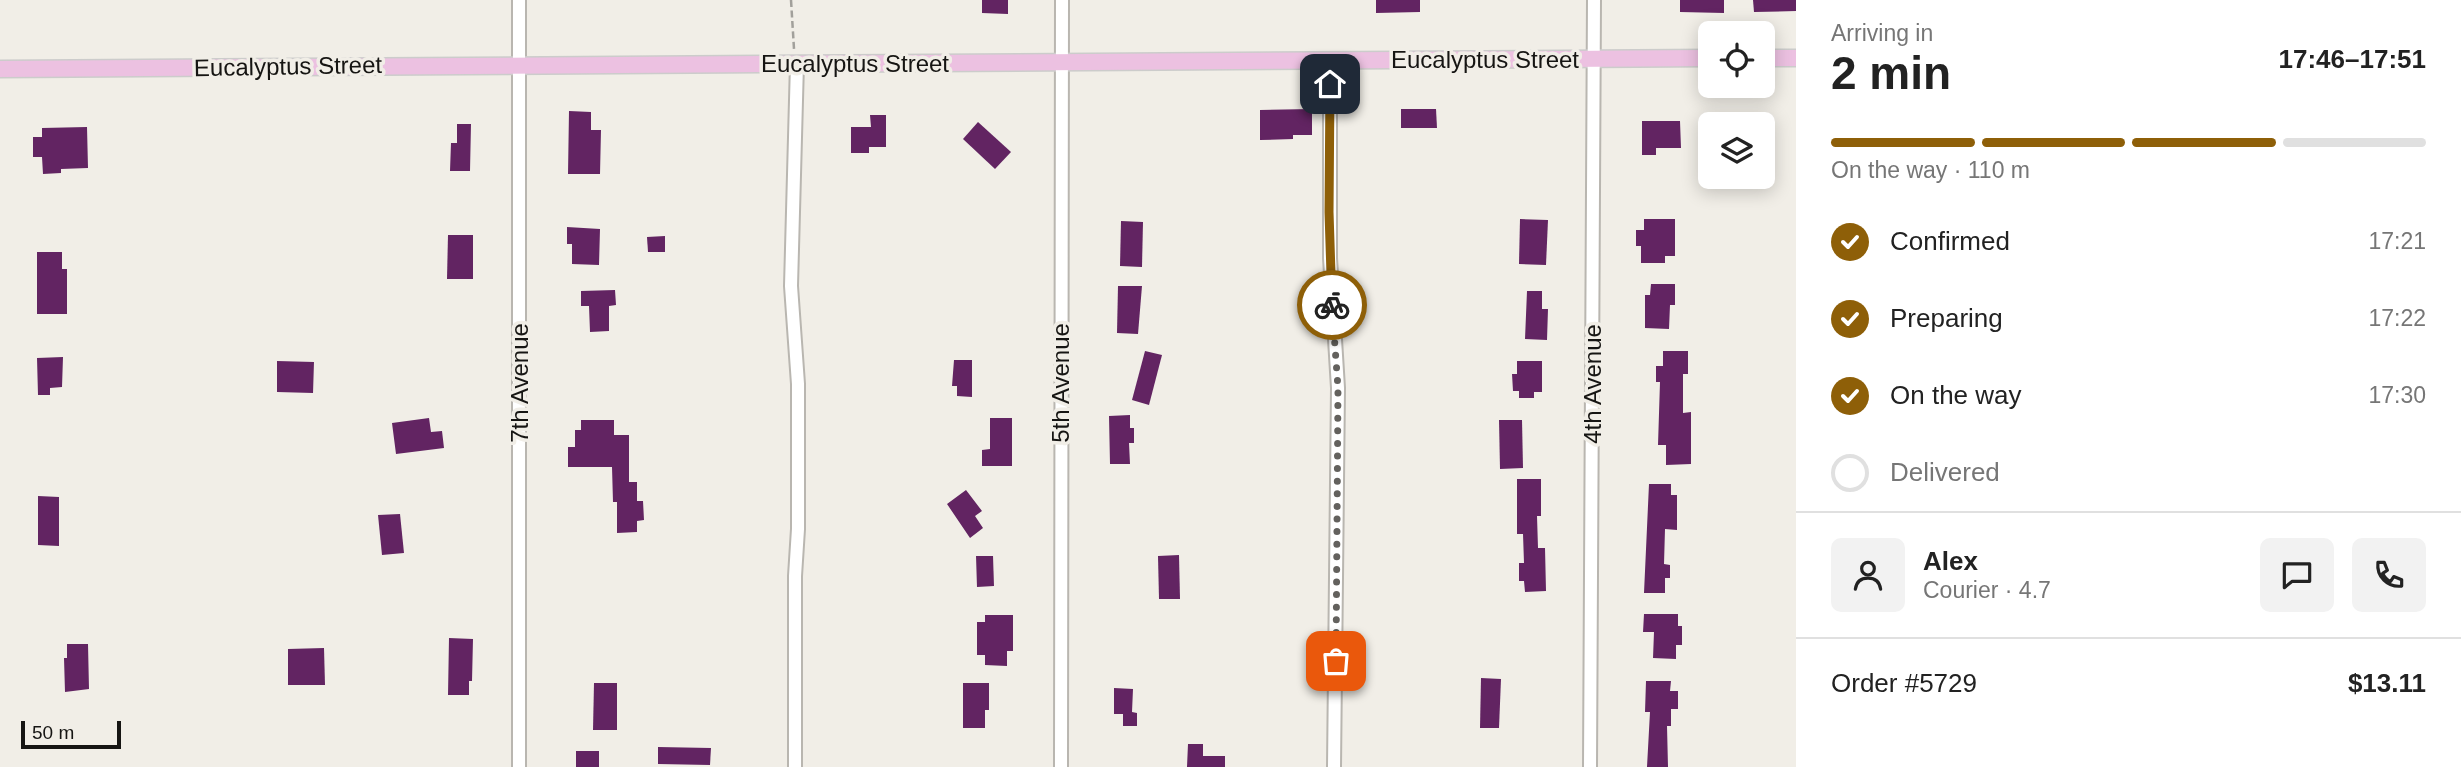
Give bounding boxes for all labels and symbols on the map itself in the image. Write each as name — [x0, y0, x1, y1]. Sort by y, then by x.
street label: Eucalyptus Street — [1391, 46, 1579, 73]
street label: Eucalyptus Street — [761, 50, 949, 77]
street label: Eucalyptus Street — [194, 51, 383, 81]
pin — [1300, 54, 1360, 114]
courier — [1297, 270, 1367, 340]
street label: 7th Avenue — [506, 323, 533, 443]
street label: 5th Avenue — [1047, 323, 1074, 443]
street label: 4th Avenue — [1579, 324, 1606, 444]
pin — [1306, 631, 1366, 691]
scale bar — [21, 718, 121, 750]

